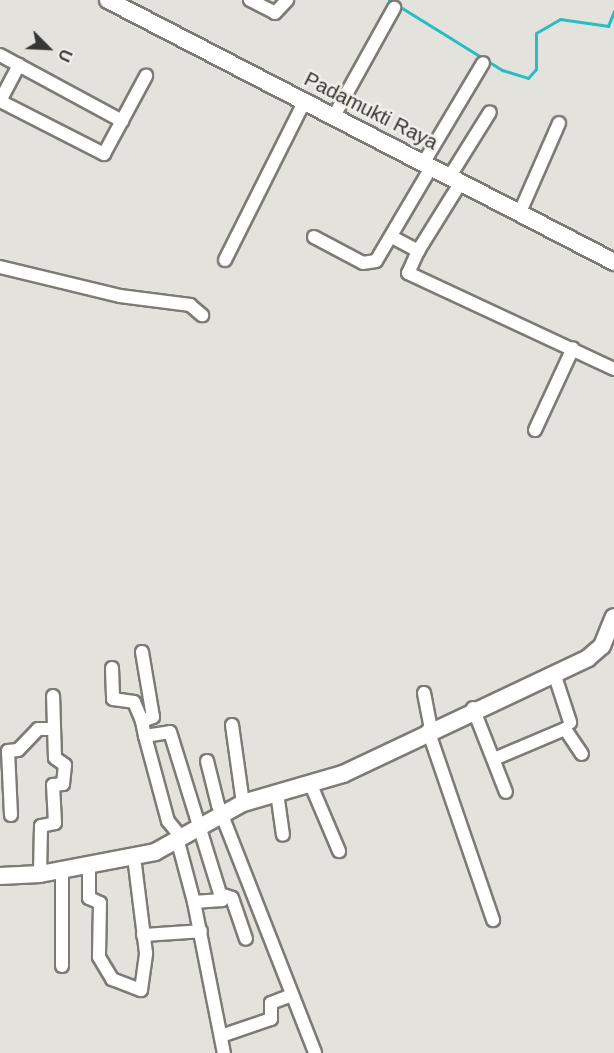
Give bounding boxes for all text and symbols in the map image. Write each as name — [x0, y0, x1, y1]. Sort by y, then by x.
north arrow — [18, 18, 78, 78]
text: U — [55, 47, 75, 64]
street label: Padamukti Raya — [300, 67, 442, 155]

